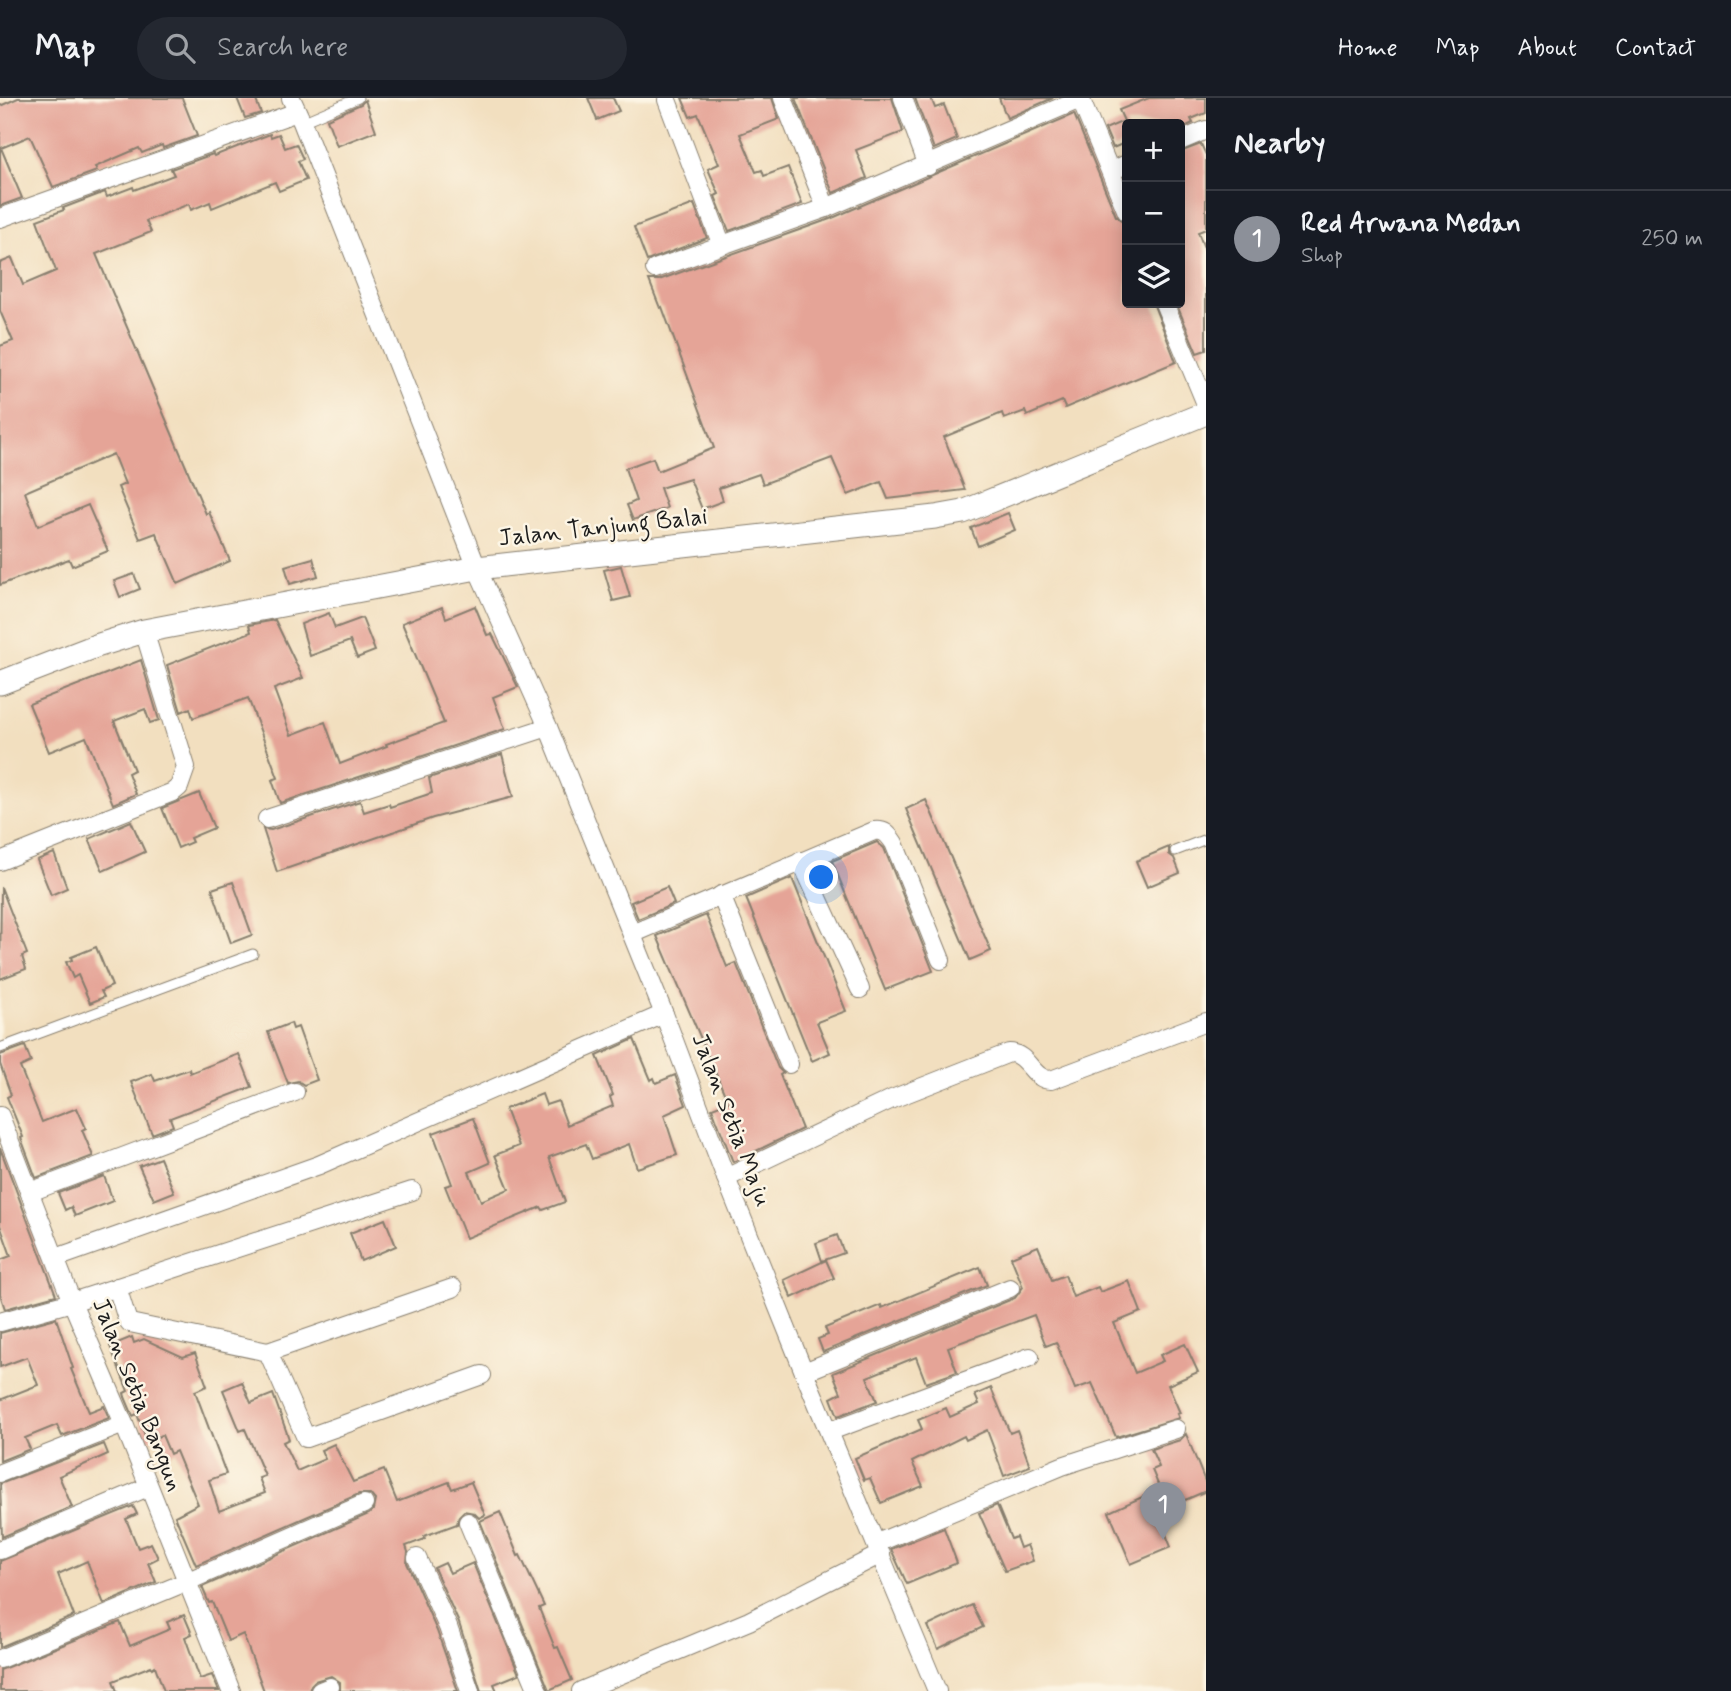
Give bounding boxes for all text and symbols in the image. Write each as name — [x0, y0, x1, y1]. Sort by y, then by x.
search box — [137, 17, 627, 80]
text: Map — [35, 26, 95, 70]
icon: search — [161, 29, 199, 67]
text: Search here — [217, 31, 348, 65]
text: Home — [1338, 33, 1398, 64]
text: Map — [1436, 33, 1480, 64]
text: About — [1518, 33, 1577, 64]
text: Contact — [1615, 33, 1696, 64]
map controls — [1122, 119, 1185, 308]
button: + — [1122, 119, 1185, 182]
text: Nearby — [1234, 124, 1325, 163]
button: − — [1122, 182, 1185, 245]
text: Red Arwana Medan — [1301, 207, 1521, 241]
text: 1 — [1252, 224, 1262, 254]
text: 250 m — [1641, 224, 1703, 254]
text: Shop — [1301, 241, 1343, 271]
button: layers — [1122, 245, 1185, 308]
street label: Jalan Tanjung Balai — [497, 502, 709, 557]
your location — [804, 860, 838, 894]
street label: Jalan Setia Maju — [684, 1029, 778, 1211]
street label: Jalan Setia Bangun — [82, 1294, 190, 1497]
pin: 1 — [1140, 1482, 1186, 1540]

